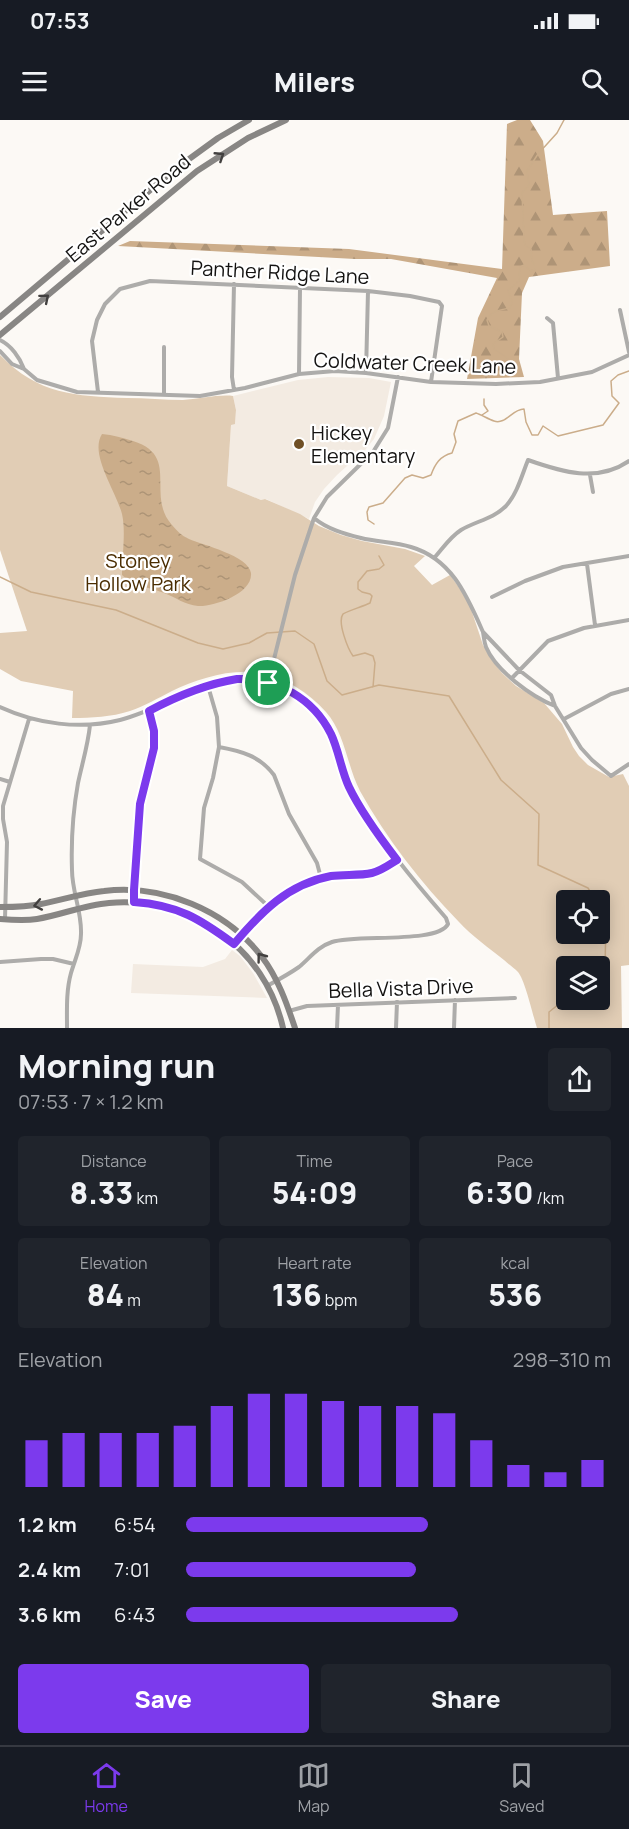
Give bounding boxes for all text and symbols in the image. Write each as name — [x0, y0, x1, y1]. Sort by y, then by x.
text: 07:53 — [30, 6, 89, 36]
text: Milers — [274, 63, 355, 100]
icon: menu — [18, 65, 51, 98]
icon: search — [578, 65, 611, 98]
street label: East Parker Road — [60, 148, 196, 268]
one-way arrow — [214, 151, 224, 163]
street label: Panther Ridge Lane — [190, 254, 370, 290]
one-way arrow — [38, 294, 49, 305]
street label: Coldwater Creek Lane — [313, 346, 517, 380]
place label: Hickey Elementary — [311, 419, 416, 469]
marker: Hickey Elementary — [292, 437, 306, 451]
park label: Stoney Hollow Park — [85, 547, 192, 597]
pin — [242, 657, 293, 708]
icon: arrive — [251, 666, 284, 699]
map controls — [556, 890, 610, 1010]
button: locate — [556, 890, 610, 944]
one-way arrow — [33, 898, 42, 910]
one-way arrow — [257, 953, 268, 964]
button: layers — [556, 956, 610, 1010]
street label: Bella Vista Drive — [328, 972, 474, 1004]
text: Morning run — [18, 1043, 215, 1088]
button: share — [548, 1048, 611, 1111]
text: 07:53 · 7 × 1.2 km — [18, 1088, 164, 1115]
text: Distance — [81, 1150, 147, 1172]
text: Time — [296, 1150, 333, 1172]
text: Pace — [497, 1150, 533, 1172]
text: 8.33 — [70, 1172, 133, 1213]
text: 54:09 — [272, 1172, 357, 1213]
text: 6:30 — [466, 1172, 533, 1213]
text: km — [133, 1187, 158, 1209]
text: /km — [533, 1187, 564, 1209]
text: Elevation — [80, 1252, 148, 1274]
text: Heart rate — [277, 1252, 352, 1274]
text: kcal — [501, 1252, 530, 1274]
text: 84 — [87, 1274, 124, 1315]
text: 136 — [272, 1274, 322, 1315]
text: 536 — [488, 1274, 542, 1315]
text: m — [124, 1289, 141, 1311]
text: bpm — [322, 1289, 357, 1311]
text: Elevation — [18, 1346, 102, 1373]
text: 298–310 m — [513, 1346, 611, 1373]
text: 1.2 km — [18, 1511, 77, 1538]
text: 6:54 — [114, 1511, 156, 1538]
text: 2.4 km — [18, 1556, 81, 1583]
text: 7:01 — [114, 1556, 150, 1583]
text: 3.6 km — [18, 1601, 81, 1628]
text: 6:43 — [114, 1601, 155, 1628]
button: Save — [18, 1664, 309, 1733]
button: Share — [321, 1664, 611, 1733]
tab: Home — [85, 1759, 128, 1817]
tab: Map — [297, 1759, 330, 1817]
tab: Saved — [499, 1759, 544, 1817]

